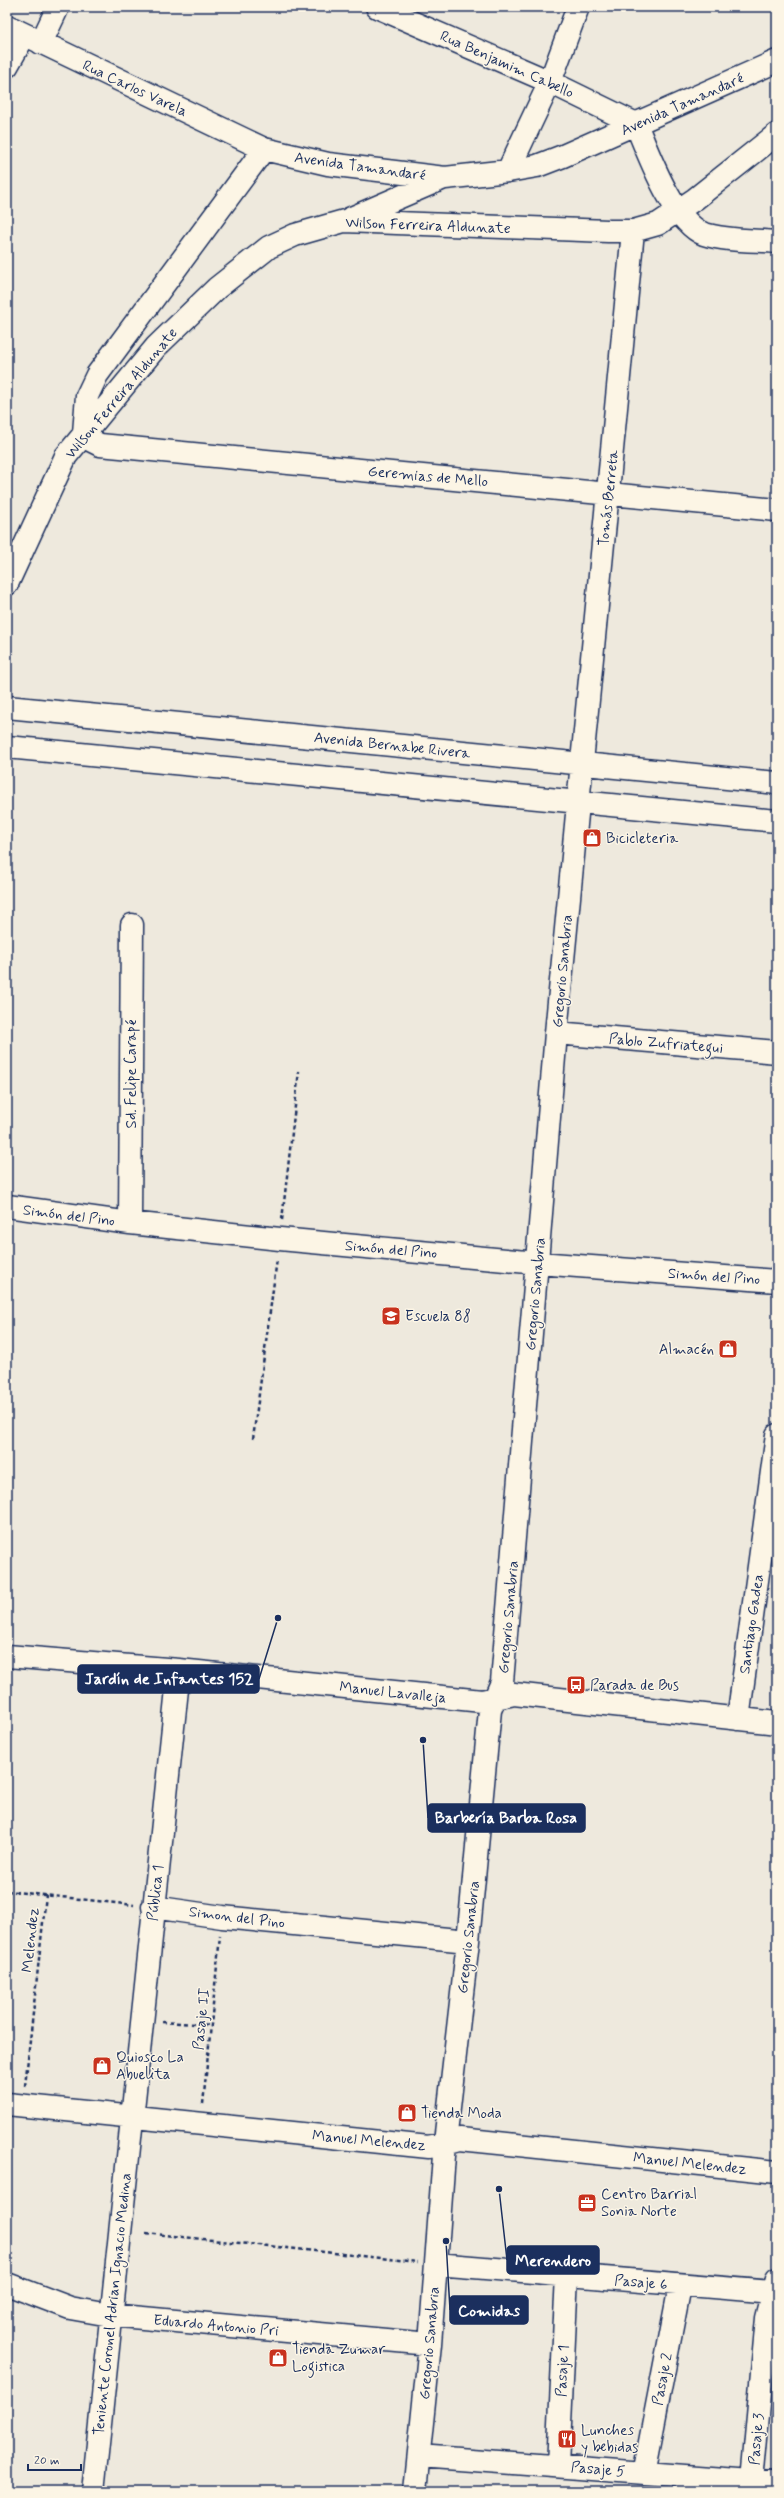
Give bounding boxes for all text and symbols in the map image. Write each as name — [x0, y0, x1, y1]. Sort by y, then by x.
street label: Rua Benjamim Cabello — [437, 26, 577, 103]
street label: Rua Carlos Varela — [79, 56, 191, 122]
street label: Avenida Tamandaré — [618, 69, 747, 141]
street label: Avenida Tamandaré — [293, 148, 427, 186]
street label: Wilson Ferreira Aldunate — [345, 213, 511, 239]
street label: Wilson Ferreira Aldunate — [61, 324, 183, 463]
street label: Tomás Berreta — [594, 448, 624, 547]
street label: Geremias de Mello — [367, 462, 489, 492]
street label: Avenida Bernabe Rivera — [313, 728, 472, 764]
shop icon: Bicicleteria — [581, 827, 603, 849]
place label: Bicicleteria — [606, 829, 679, 849]
street label: Gregorio Sanabria — [548, 914, 579, 1029]
street label: Sd. Felipe Carapé — [122, 1019, 142, 1128]
street label: Pablo Zufriategui — [608, 1029, 724, 1060]
street label: Simón del Pino — [22, 1200, 116, 1232]
street label: Simón del Pino — [344, 1236, 438, 1264]
street label: Gregorio Sanabria — [521, 1237, 552, 1352]
street label: Simón del Pino — [667, 1264, 761, 1290]
school or university icon: Escuela 88 — [380, 1305, 402, 1327]
place label: Escuela 88 — [405, 1307, 471, 1327]
shop icon: Almacén — [717, 1338, 739, 1360]
place label: Almacén — [659, 1340, 714, 1360]
street label: Gregorio Sanabria — [494, 1560, 525, 1675]
street label: Santiago Gadea — [735, 1573, 769, 1675]
callout: Jardín de Infantes 152 — [78, 1665, 259, 1693]
text: Jardín de Infantes 152 — [84, 1669, 254, 1690]
bus stop icon: Parada de Bus — [565, 1674, 587, 1696]
place label: Parada de Bus — [590, 1676, 679, 1696]
street label: Manuel Lavalleja — [338, 1677, 448, 1709]
callout: Barbería Barba Rosa — [428, 1804, 585, 1832]
text: Barbería Barba Rosa — [435, 1808, 577, 1829]
street label: Pública 1 — [143, 1864, 169, 1922]
street label: Gregorio Sanabria — [453, 1880, 486, 1995]
street label: Simon del Pino — [188, 1902, 286, 1934]
street label: Melendez — [18, 1907, 44, 1974]
street label: Pasaje II — [189, 1987, 215, 2051]
place label: Quiosco La Abuelita — [116, 2048, 184, 2085]
shop icon: Quiosco La Abuelita — [91, 2055, 113, 2077]
shop icon: Tienda Moda — [396, 2102, 418, 2124]
place label: Tienda Moda — [421, 2104, 502, 2124]
street label: Manuel Melendez — [311, 2126, 426, 2156]
street label: Manuel Melendez — [632, 2148, 748, 2180]
street label: Teniente Coronel Adrian Ignacio Medina — [89, 2172, 138, 2436]
place label: Centro Barrial Sonia Norte — [601, 2185, 697, 2222]
office icon: Centro Barrial Sonia Norte — [576, 2192, 598, 2214]
callout: Merendero — [507, 2246, 599, 2274]
text: Merendero — [515, 2251, 591, 2272]
street label: Pasaje 6 — [614, 2271, 669, 2295]
street label: Gregorio Sanabria — [415, 2286, 446, 2401]
callout: Comidas — [450, 2296, 528, 2324]
text: Comidas — [458, 2301, 521, 2322]
street label: Eduardo Antonio Pri — [152, 2311, 279, 2341]
place label: Tienda Zumar Logistica — [292, 2340, 385, 2378]
street label: Pasaje 1 — [552, 2344, 574, 2398]
shop icon: Tienda Zumar Logistica — [267, 2347, 289, 2369]
street label: Pasaje 2 — [648, 2351, 678, 2407]
street label: Pasaje 3 — [745, 2412, 769, 2466]
place label: Lunches y bebidas — [581, 2421, 638, 2458]
restaurant icon: Lunches y bebidas — [556, 2428, 578, 2450]
scale bar — [28, 2446, 81, 2472]
text: 20 m — [34, 2453, 60, 2469]
street label: Pasaje 5 — [570, 2458, 626, 2482]

